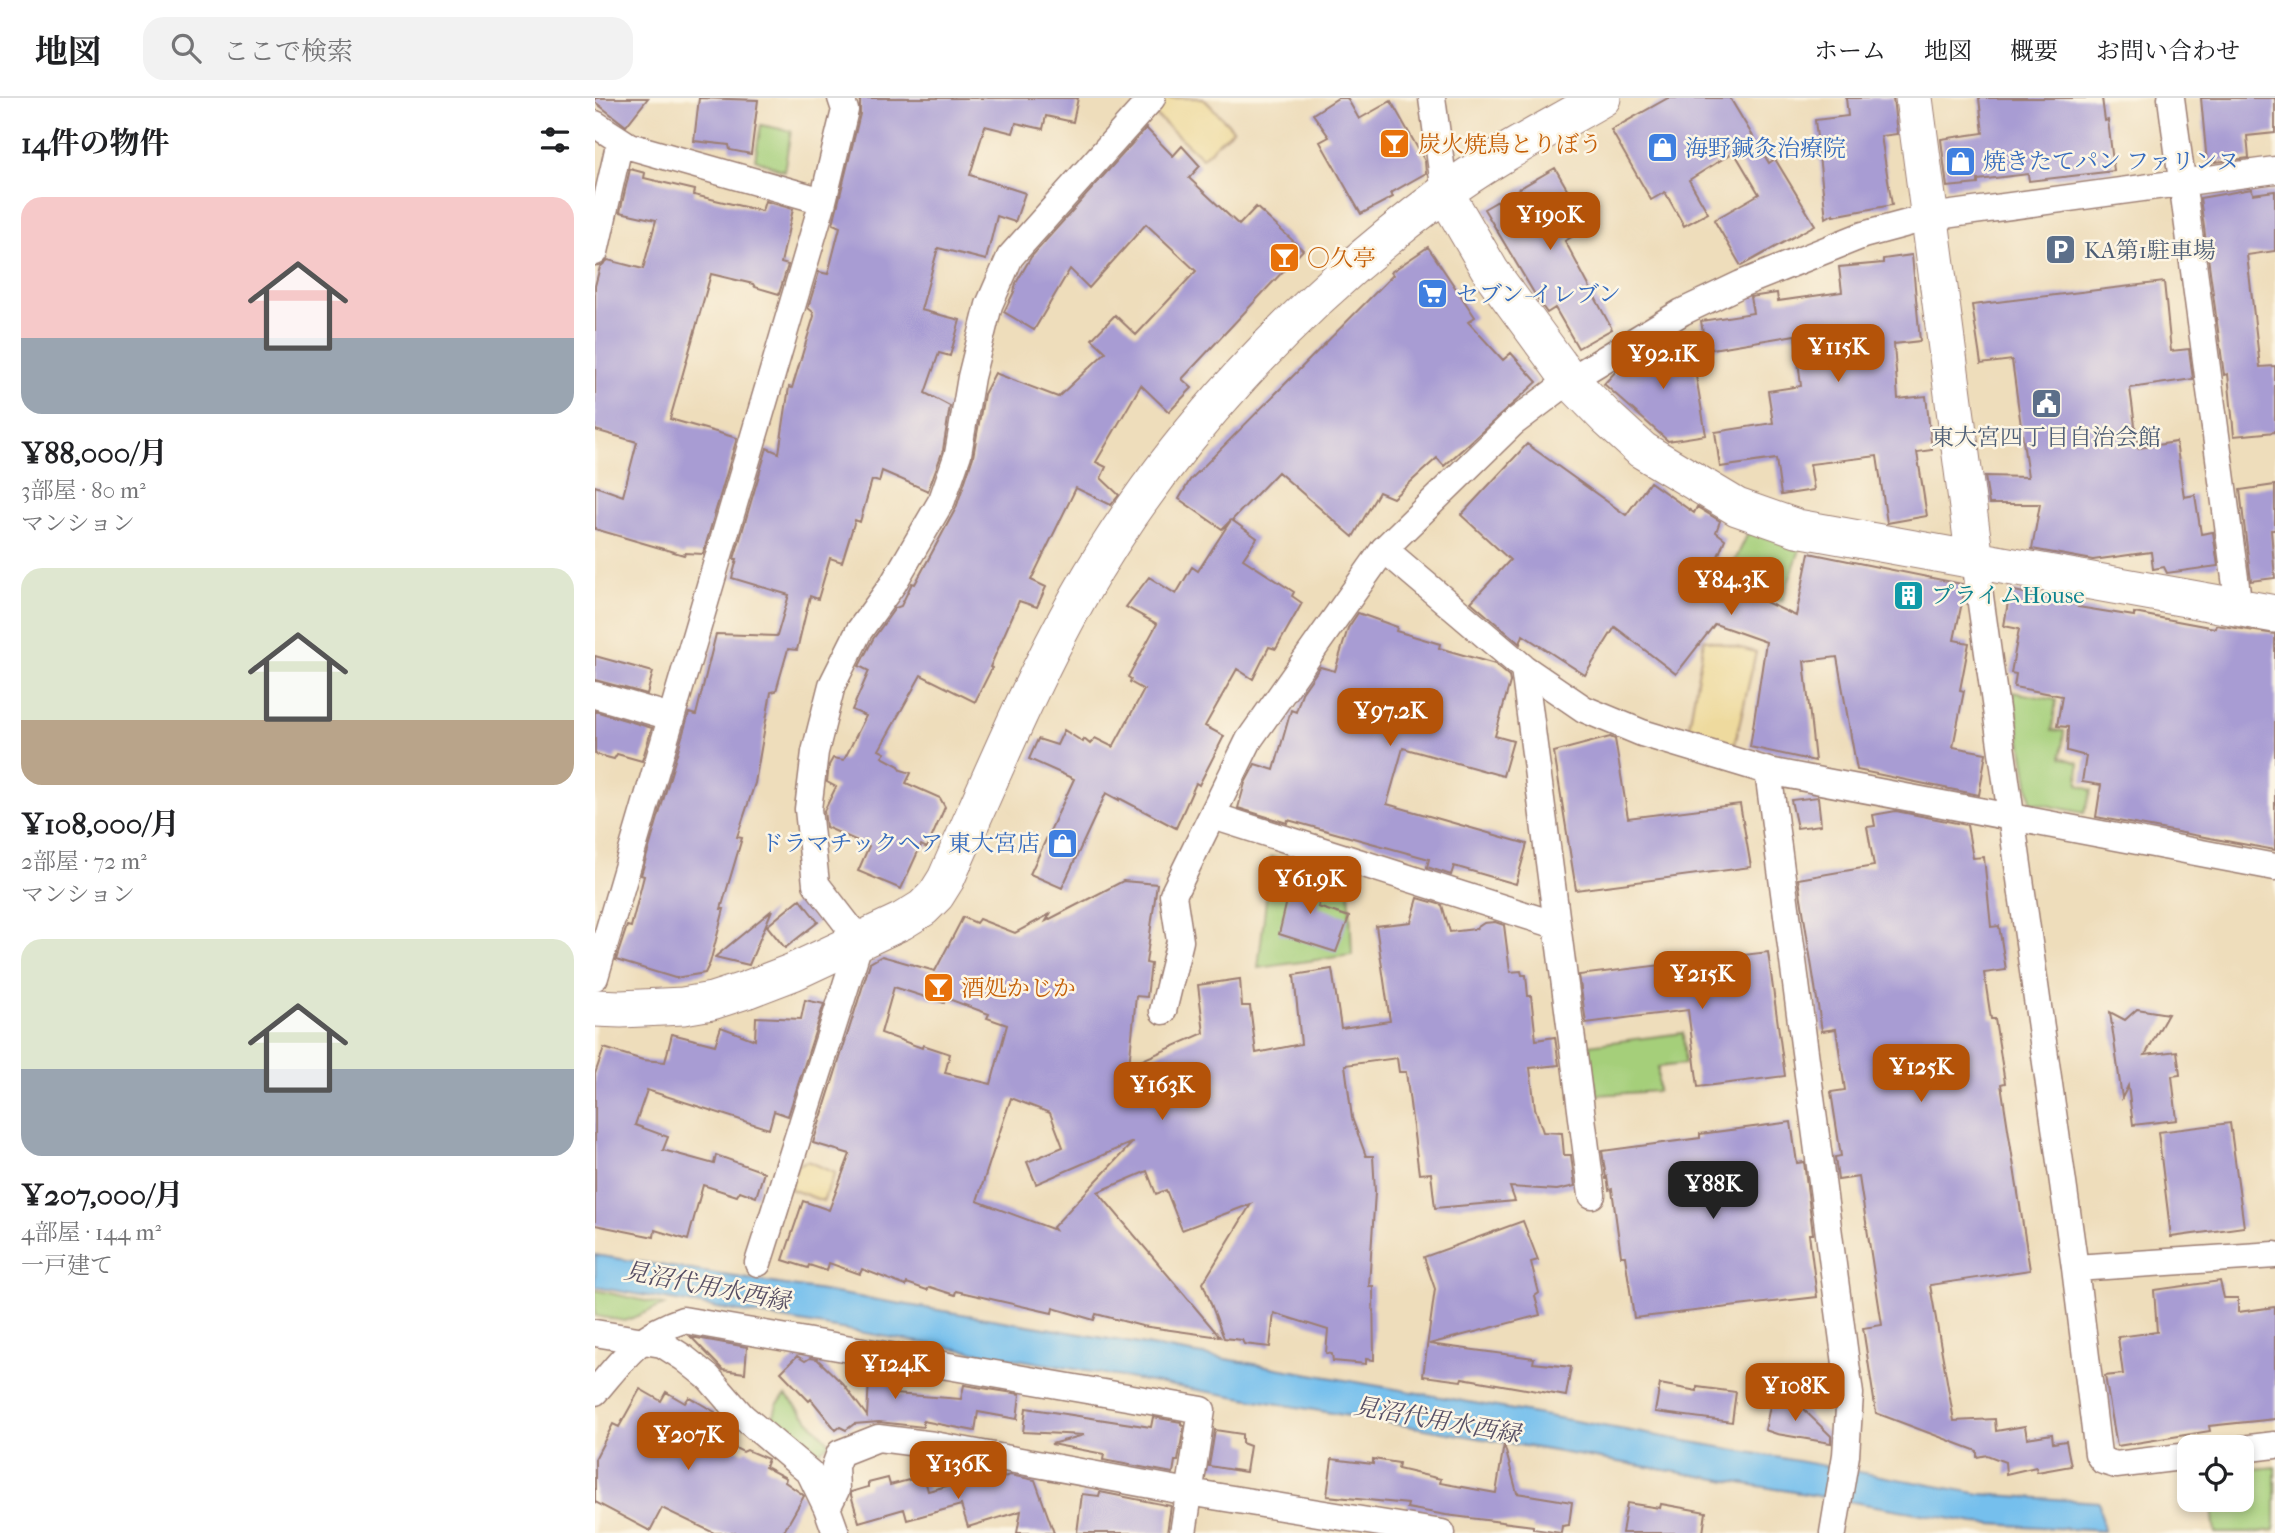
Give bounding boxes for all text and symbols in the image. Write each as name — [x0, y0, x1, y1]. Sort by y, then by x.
search box — [143, 17, 633, 80]
icon: search — [167, 29, 205, 67]
text: 地図 — [35, 33, 101, 72]
text: ここで検索 — [223, 36, 353, 67]
text: ホーム — [1814, 37, 1886, 65]
text: 地図 — [1924, 37, 1972, 65]
text: 概要 — [2010, 37, 2058, 65]
text: お問い合わせ — [2096, 37, 2240, 65]
icon: filters — [536, 121, 574, 159]
text: 14件の物件 — [21, 126, 169, 161]
bar icon: 炭火焼鳥とりぼう — [1378, 127, 1412, 161]
place label: 炭火焼鳥とりぼう — [1418, 131, 1602, 158]
shop icon: 海野鍼灸治療院 — [1645, 131, 1679, 165]
place label: 海野鍼灸治療院 — [1685, 135, 1846, 162]
shop icon: 焼きたてパン ファリンヌ — [1943, 144, 1977, 178]
place label: 焼きたてパン ファリンヌ — [1983, 148, 2240, 175]
pin: ¥190K — [1501, 192, 1599, 252]
text: ¥190K — [1516, 201, 1584, 228]
parking icon: KA第1駐車場 — [2044, 233, 2078, 267]
place label: KA第1駐車場 — [2084, 237, 2216, 264]
bar icon: ○久亭 — [1267, 241, 1301, 275]
icon: home — [235, 243, 361, 369]
place label: ○久亭 — [1307, 245, 1376, 272]
supermarket icon: セブン-イレブン — [1416, 277, 1450, 311]
place label: セブン-イレブン — [1456, 281, 1621, 308]
pin: ¥115K — [1789, 324, 1887, 384]
pin: ¥92.1K — [1606, 331, 1720, 391]
text: ¥115K — [1808, 333, 1868, 360]
text: ¥92.1K — [1627, 340, 1699, 367]
public building icon: 東大宮四丁目自治会館 — [2029, 386, 2063, 420]
place label: 東大宮四丁目自治会館 — [1931, 424, 2161, 451]
text: ¥88,000/月 — [21, 436, 168, 471]
text: 3部屋 · 80 m² — [21, 477, 146, 504]
text: マンション — [21, 510, 135, 537]
pin: ¥84.3K — [1674, 558, 1788, 617]
text: ¥84.3K — [1694, 566, 1768, 593]
building icon: プライムHouse — [1891, 578, 1925, 612]
place label: プライムHouse — [1931, 582, 2085, 609]
icon: home — [235, 614, 361, 740]
pin: ¥97.2K — [1333, 688, 1447, 748]
text: ¥97.2K — [1353, 697, 1427, 724]
text: ¥108,000/月 — [21, 807, 180, 842]
shop icon: ドラマチックヘア 東大宮店 — [1046, 826, 1080, 860]
place label: ドラマチックヘア 東大宮店 — [760, 830, 1040, 857]
text: 2部屋 · 72 m² — [21, 848, 147, 875]
pin: ¥61.9K — [1253, 856, 1367, 916]
text: ¥61.9K — [1274, 865, 1346, 892]
text: マンション — [21, 881, 135, 908]
pin: ¥215K — [1653, 951, 1751, 1011]
text: ¥215K — [1670, 960, 1734, 987]
bar icon: 酒処かじか — [921, 971, 955, 1005]
place label: 酒処かじか — [961, 975, 1076, 1002]
icon: home — [235, 985, 361, 1111]
pin: ¥125K — [1872, 1044, 1970, 1104]
text: ¥125K — [1889, 1053, 1953, 1080]
pin: ¥163K — [1113, 1062, 1211, 1122]
text: ¥163K — [1130, 1071, 1194, 1098]
pin: ¥88K — [1672, 1162, 1754, 1221]
text: ¥88K — [1684, 1170, 1742, 1197]
text: ¥207,000/月 — [21, 1178, 183, 1213]
text: 4部屋 · 144 m² — [21, 1219, 161, 1246]
text: 一戸建て — [21, 1252, 113, 1279]
water label: 見沼代用水西縁 — [622, 1256, 795, 1316]
pin: ¥124K — [846, 1342, 944, 1401]
text: ¥124K — [861, 1350, 929, 1377]
pin: ¥108K — [1746, 1364, 1844, 1423]
text: ¥108K — [1762, 1372, 1828, 1399]
water label: 見沼代用水西緑 — [1352, 1392, 1525, 1449]
pin: ¥207K — [639, 1412, 737, 1472]
text: ¥207K — [653, 1421, 723, 1448]
map controls — [2177, 1435, 2254, 1512]
button: locate — [2177, 1435, 2254, 1512]
pin: ¥136K — [909, 1442, 1007, 1501]
text: ¥136K — [926, 1450, 990, 1477]

